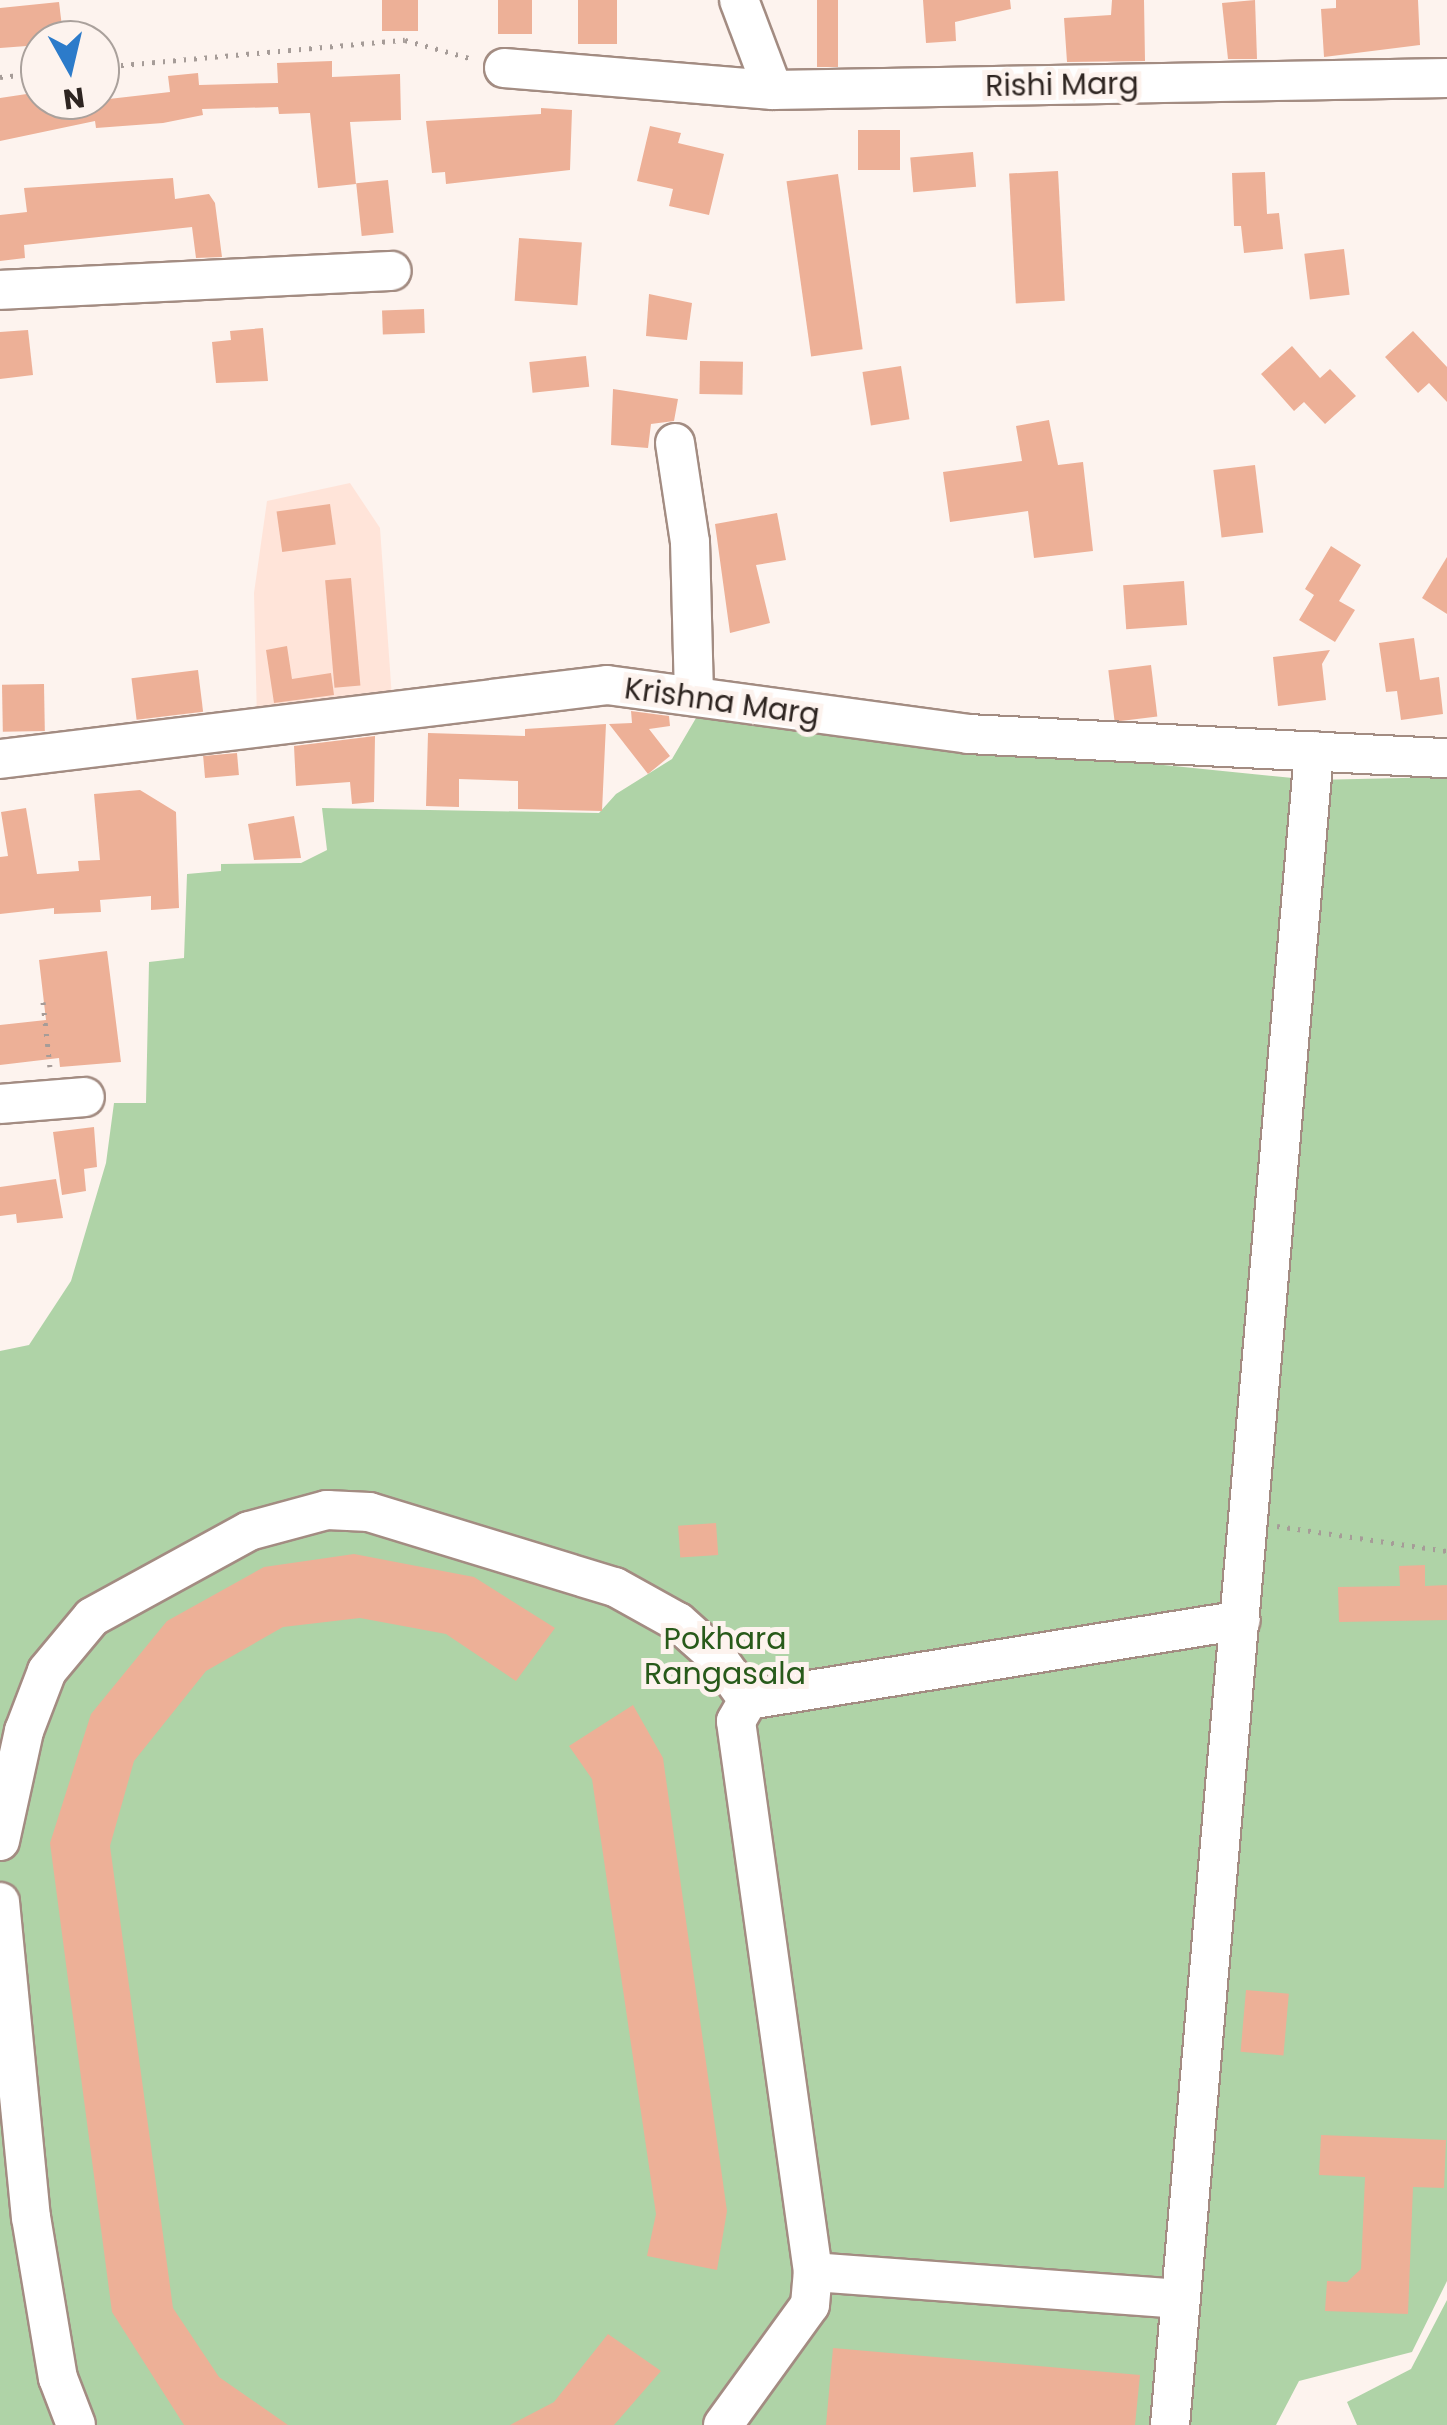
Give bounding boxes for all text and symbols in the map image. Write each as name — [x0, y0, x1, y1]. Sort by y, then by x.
north arrow — [20, 20, 120, 120]
street label: Rishi Marg — [985, 66, 1139, 104]
text: N — [61, 77, 87, 119]
street label: Krishna Marg — [622, 671, 822, 733]
park label: Pokhara Rangasala — [644, 1621, 806, 1692]

